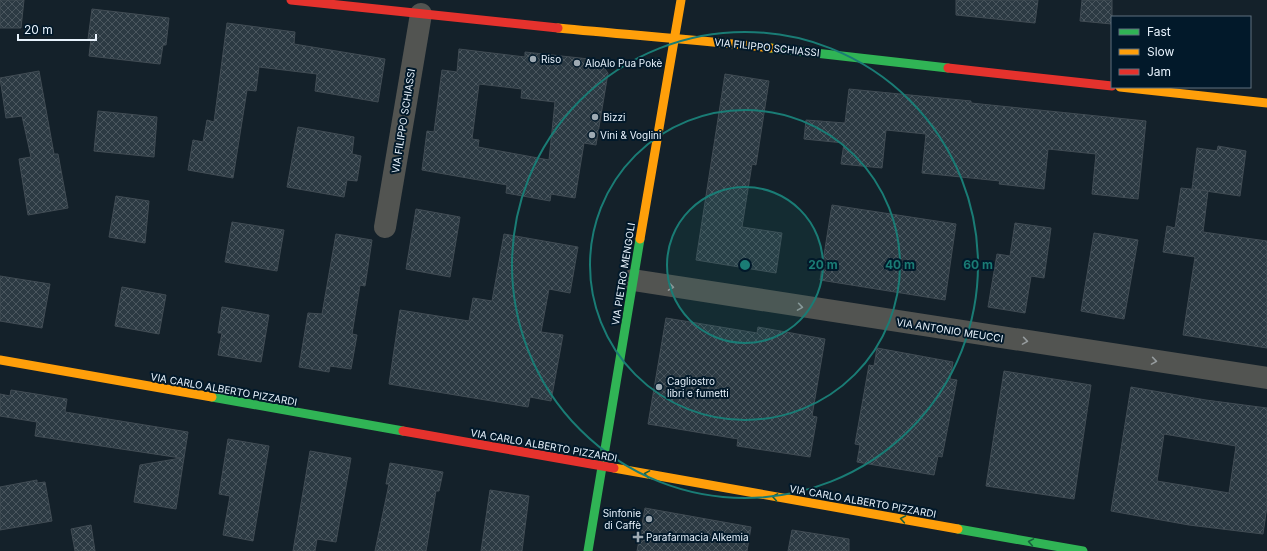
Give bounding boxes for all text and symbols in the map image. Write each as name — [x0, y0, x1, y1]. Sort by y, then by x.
scale bar — [18, 16, 96, 42]
legend — [1111, 16, 1251, 88]
text: 20 m — [24, 22, 53, 37]
text: Fast — [1147, 24, 1171, 39]
street label: VIA FILIPPO SCHIASSI — [714, 36, 820, 58]
text: Slow — [1147, 44, 1175, 59]
place label: Riso — [541, 53, 561, 65]
marker: Riso — [528, 54, 538, 64]
place label: AloAlo Pua Pokè — [585, 57, 662, 69]
marker: AloAlo Pua Pokè — [572, 58, 582, 68]
text: Jam — [1147, 64, 1171, 79]
street label: VIA FILIPPO SCHIASSI — [389, 68, 417, 174]
place label: Bizzi — [603, 111, 625, 123]
marker: Bizzi — [590, 112, 600, 122]
place label: Vini & Voglini — [600, 129, 661, 141]
marker: Vini & Voglini — [587, 130, 597, 140]
street label: VIA PIETRO MENGOLI — [609, 222, 637, 326]
text: 20 m — [808, 257, 838, 272]
text: 40 m — [885, 257, 915, 272]
text: 60 m — [963, 257, 993, 272]
centre of rings — [738, 258, 752, 272]
one-way arrow — [668, 282, 674, 291]
one-way arrow — [797, 302, 803, 311]
street label: VIA ANTONIO MEUCCI — [896, 316, 1004, 344]
one-way arrow — [1022, 336, 1028, 345]
one-way arrow — [1151, 356, 1157, 365]
street label: VIA CARLO ALBERTO PIZZARDI — [150, 370, 298, 408]
place label: Cagliostro libri e fumetti — [667, 375, 729, 399]
marker: Cagliostro libri e fumetti — [654, 382, 664, 392]
street label: VIA CARLO ALBERTO PIZZARDI — [470, 426, 618, 464]
one-way arrow — [644, 470, 650, 479]
street label: VIA CARLO ALBERTO PIZZARDI — [789, 482, 937, 520]
one-way arrow — [772, 493, 778, 501]
place label: Sinfonie di Caffè — [603, 507, 641, 531]
marker: Sinfonie di Caffè — [644, 514, 654, 524]
one-way arrow — [900, 515, 906, 524]
place label: Parafarmacia Alkemia — [646, 531, 749, 543]
marker: Parafarmacia Alkemia — [633, 532, 643, 542]
one-way arrow — [1028, 538, 1034, 547]

